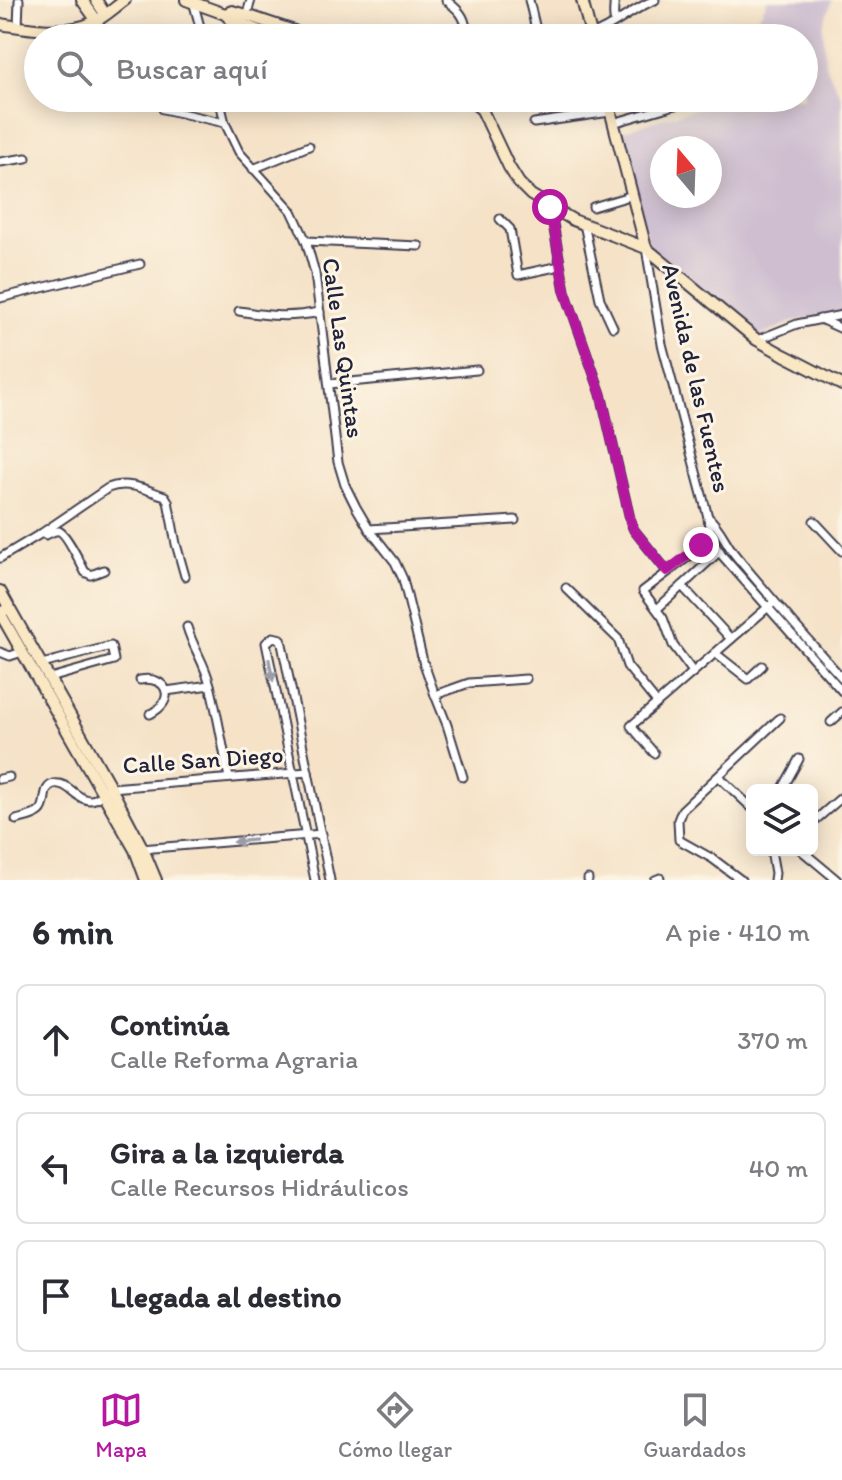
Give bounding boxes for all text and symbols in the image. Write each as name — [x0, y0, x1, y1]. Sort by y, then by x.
search box — [24, 24, 818, 112]
icon: search — [52, 46, 96, 90]
text: Buscar aquí — [116, 50, 268, 87]
north arrow — [650, 136, 722, 208]
route start — [532, 189, 568, 225]
street label: Calle Las Quintas — [316, 256, 370, 440]
street label: Avenida de las Fuentes — [656, 261, 737, 495]
route end — [683, 527, 719, 563]
one-way arrow — [266, 657, 278, 682]
street label: Calle San Diego — [122, 739, 284, 780]
map controls — [746, 784, 818, 856]
button: layers — [746, 784, 818, 856]
one-way arrow — [232, 835, 257, 848]
text: 6 min — [32, 912, 113, 953]
text: A pie · 410 m — [665, 916, 810, 948]
text: Continúa — [110, 1006, 230, 1043]
icon: ahead — [34, 1018, 78, 1062]
text: 370 m — [737, 1024, 808, 1056]
text: Calle Reforma Agraria — [110, 1043, 358, 1075]
text: Gira a la izquierda — [110, 1134, 344, 1171]
icon: left — [34, 1146, 78, 1190]
text: 40 m — [749, 1152, 808, 1184]
text: Calle Recursos Hidráulicos — [110, 1171, 409, 1203]
icon: arrive — [34, 1274, 78, 1318]
text: Llegada al destino — [110, 1278, 342, 1315]
tab: Mapa — [96, 1388, 147, 1463]
tab: Cómo llegar — [338, 1388, 452, 1463]
tab: Guardados — [643, 1388, 746, 1463]

